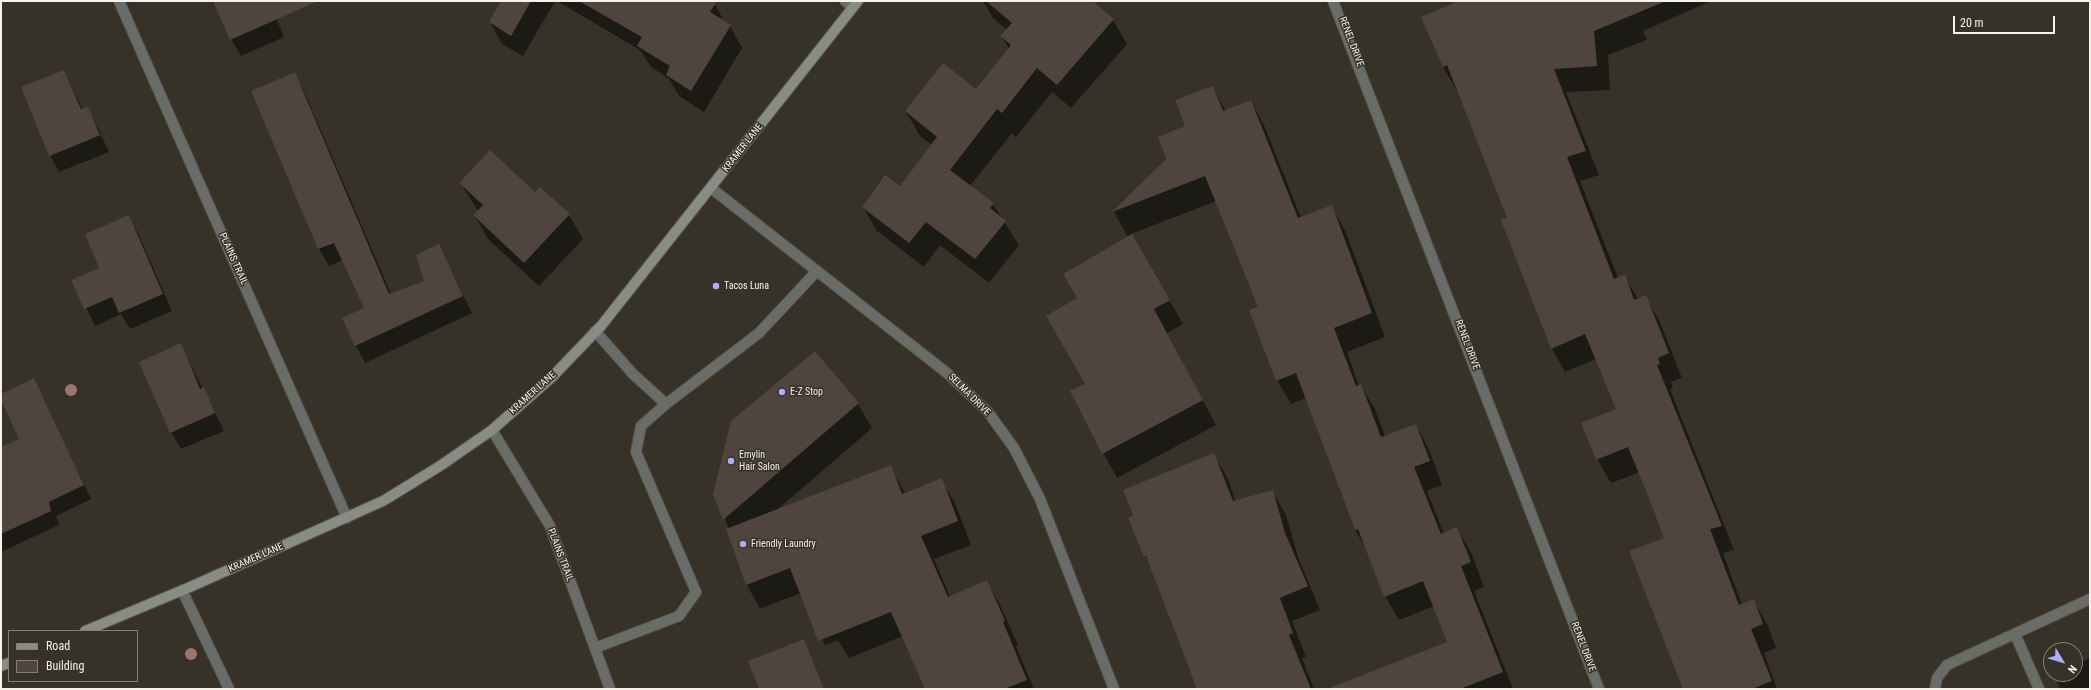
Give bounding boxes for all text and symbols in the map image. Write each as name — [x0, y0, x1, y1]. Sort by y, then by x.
scale bar — [1955, 8, 2057, 34]
street label: RENEL DRIVE — [1336, 15, 1366, 69]
text: 20 m — [1960, 16, 1984, 30]
street label: KRAMER LANE — [720, 121, 766, 175]
street label: PLAINS TRAIL — [216, 231, 250, 287]
place label: Tacos Luna — [724, 280, 769, 292]
marker: Tacos Luna — [711, 281, 721, 291]
street label: RENEL DRIVE — [1452, 318, 1482, 372]
street label: KRAMER LANE — [507, 369, 559, 417]
street label: SELMA DRIVE — [945, 371, 993, 419]
place label: E-Z Stop — [790, 386, 823, 398]
marker: E-Z Stop — [777, 387, 787, 397]
place label: Emylin Hair Salon — [739, 449, 780, 472]
marker: Emylin Hair Salon — [726, 456, 736, 466]
street label: PLAINS TRAIL — [544, 527, 576, 583]
place label: Friendly Laundry — [751, 538, 816, 550]
marker: Friendly Laundry — [738, 539, 748, 549]
street label: KRAMER LANE — [227, 541, 285, 575]
street label: RENEL DRIVE — [1568, 620, 1598, 674]
legend — [8, 630, 138, 682]
text: Road — [46, 639, 70, 653]
north arrow — [2043, 642, 2083, 682]
text: Building — [46, 659, 84, 673]
text: N — [2065, 662, 2079, 676]

